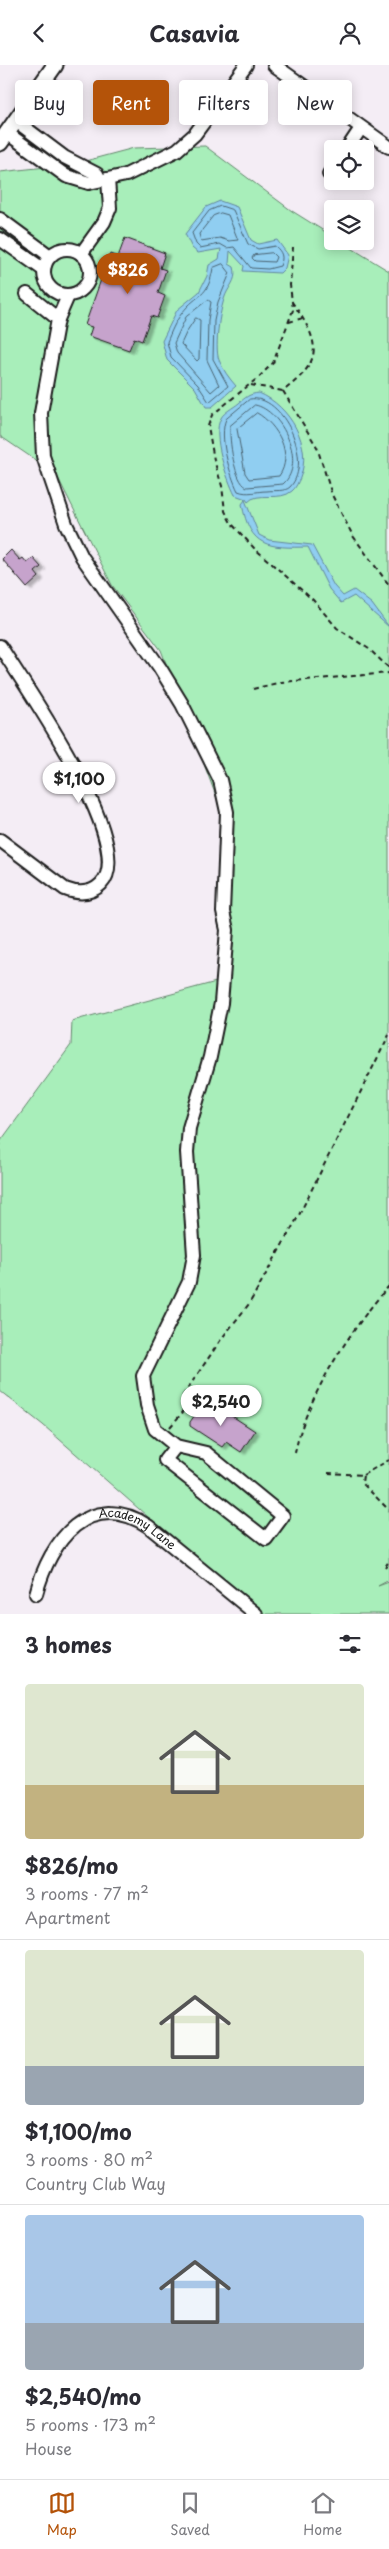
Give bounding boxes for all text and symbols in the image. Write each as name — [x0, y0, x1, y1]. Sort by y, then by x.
text: Casavia — [149, 16, 240, 49]
icon: back — [25, 19, 53, 47]
icon: person — [336, 19, 364, 47]
chip: Buy — [15, 80, 83, 125]
chip: Rent — [93, 80, 169, 125]
chip: Filters — [179, 80, 268, 125]
chip: New — [278, 80, 352, 125]
map controls — [324, 140, 374, 250]
button: locate — [324, 140, 374, 190]
button: layers — [324, 200, 374, 250]
pin: $826 — [98, 253, 158, 295]
text: $826 — [108, 257, 148, 281]
pin: $1,100 — [38, 761, 120, 804]
text: $1,100 — [53, 766, 105, 790]
pin: $2,540 — [180, 1385, 262, 1427]
text: $2,540 — [192, 1389, 250, 1413]
street label: Academy Lane — [97, 1503, 181, 1554]
text: 3 homes — [25, 1628, 112, 1660]
icon: filters — [336, 1630, 364, 1658]
icon: home — [150, 1717, 240, 1807]
text: $826/mo — [25, 1849, 118, 1881]
text: 3 rooms · 77 m² — [25, 1881, 149, 1905]
text: Apartment — [25, 1905, 110, 1929]
icon: home — [150, 1982, 240, 2072]
text: $1,100/mo — [25, 2115, 132, 2147]
text: 3 rooms · 80 m² — [25, 2147, 153, 2171]
text: Country Club Way — [25, 2171, 166, 2195]
icon: home — [150, 2247, 240, 2337]
text: $2,540/mo — [25, 2380, 141, 2412]
text: 5 rooms · 173 m² — [25, 2412, 156, 2436]
text: House — [25, 2436, 72, 2460]
tab: Map — [47, 2489, 77, 2540]
tab: Saved — [170, 2489, 210, 2540]
tab: Home — [303, 2489, 342, 2540]

